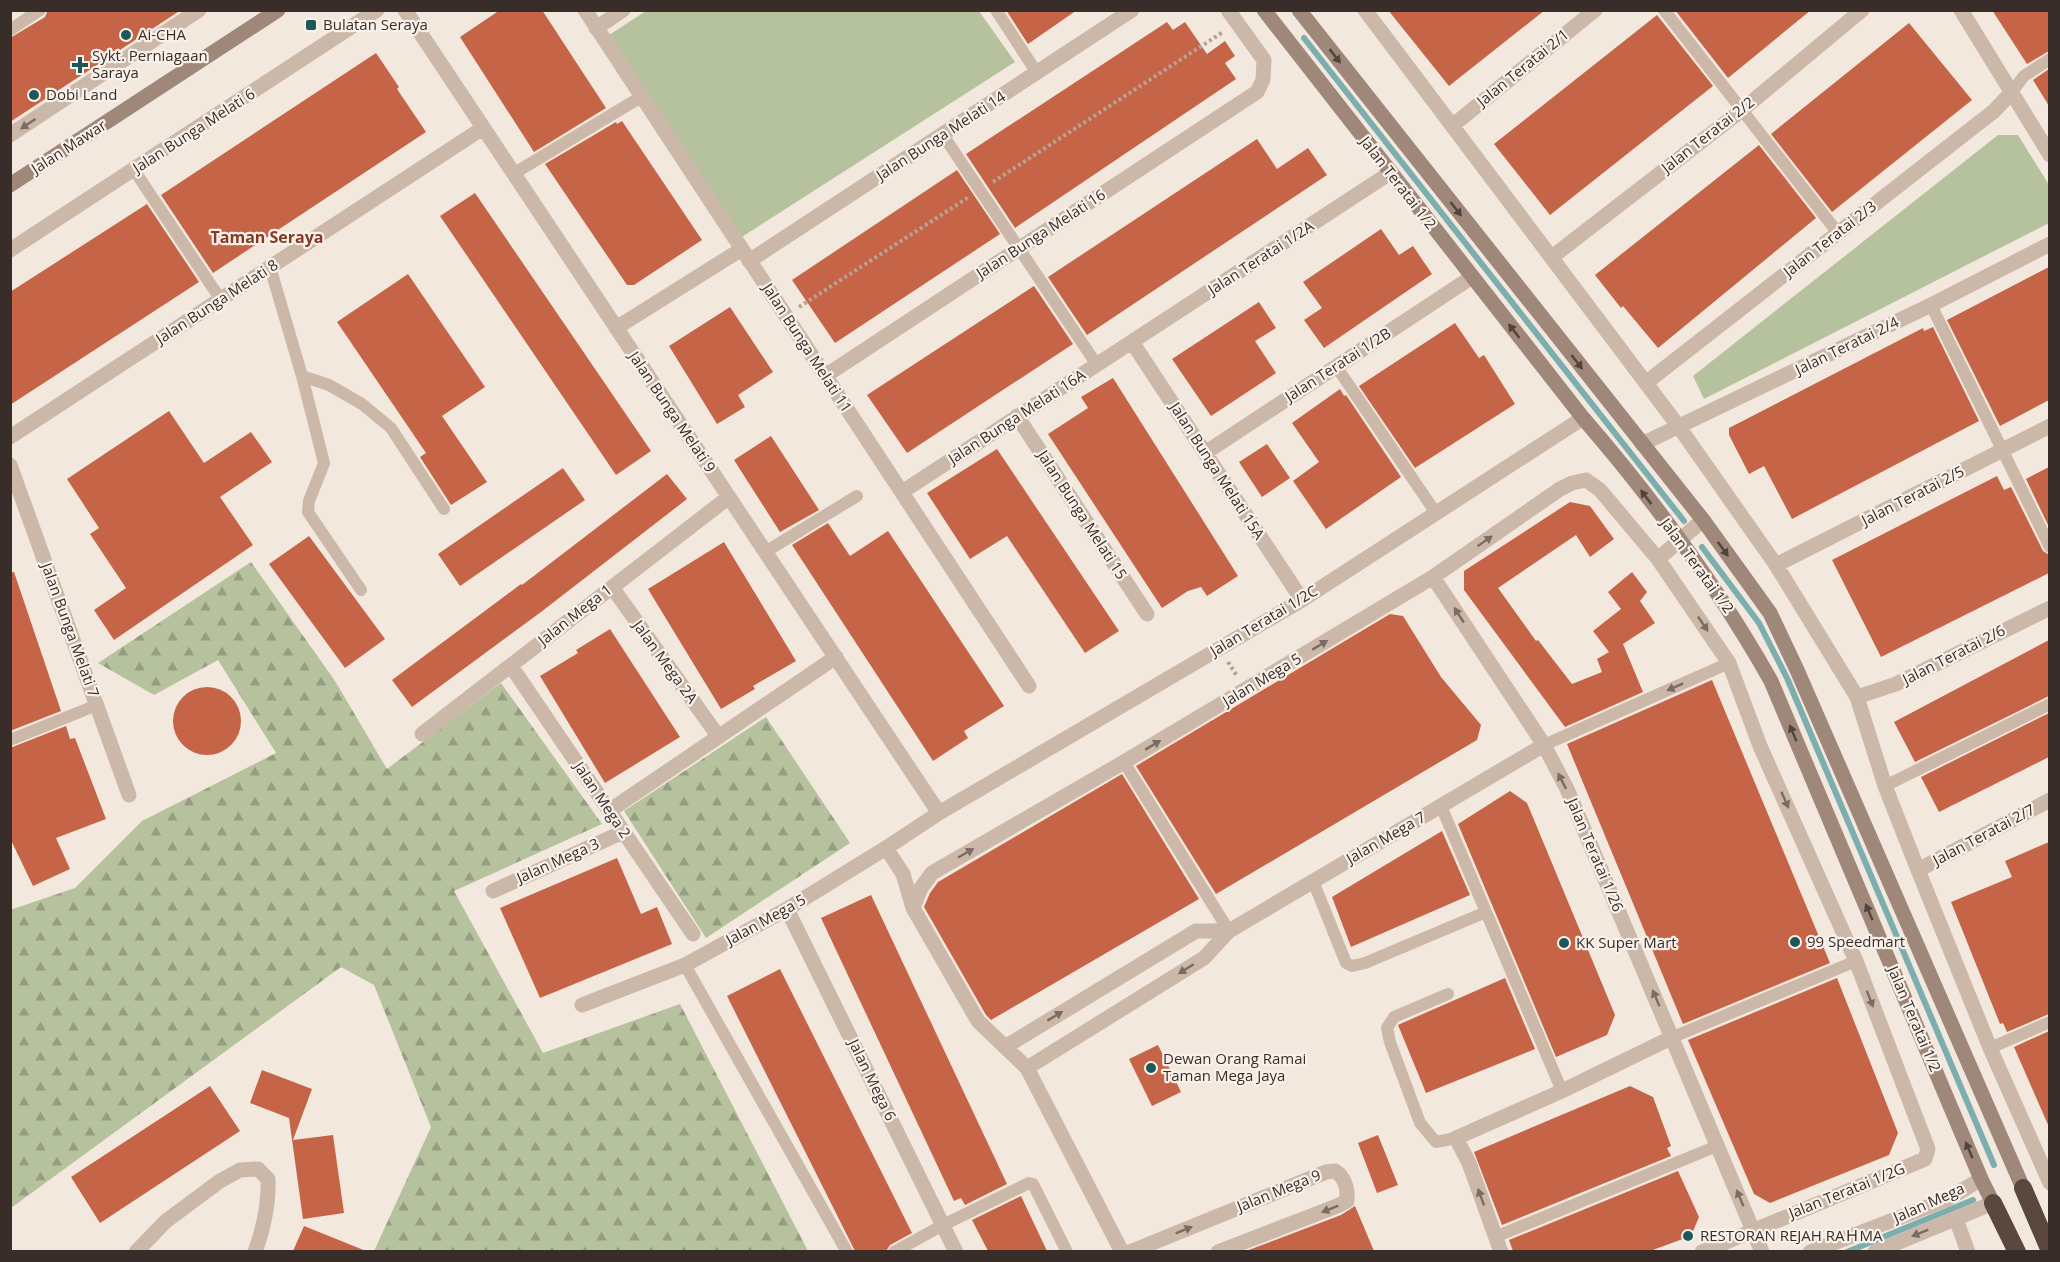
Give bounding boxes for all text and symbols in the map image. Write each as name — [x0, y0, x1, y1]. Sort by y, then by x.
place label: Bulatan Seraya — [323, 14, 428, 34]
marker: Bulatan Seraya — [304, 18, 318, 32]
place label: Ai-CHA — [138, 24, 187, 44]
street label: Jalan Teratai 2/1 — [1471, 24, 1572, 112]
marker: Ai-CHA — [119, 28, 133, 42]
place label: Sykt. Perniagaan Saraya — [92, 45, 208, 82]
one-way arrow — [1329, 49, 1341, 64]
marker: Sykt. Perniagaan Saraya — [73, 58, 87, 72]
street label: Jalan Bunga Melati 6 — [127, 83, 258, 178]
place label: Dobi Land — [46, 84, 117, 104]
street label: Jalan Bunga Melati 14 — [870, 86, 1009, 186]
marker: Dobi Land — [27, 88, 41, 102]
street label: Jalan Teratai 2/2 — [1655, 92, 1758, 178]
street label: Jalan Mawar — [25, 114, 110, 179]
one-way arrow — [20, 118, 36, 130]
street label: Jalan Teratai 1/2 — [1355, 130, 1441, 233]
street label: Jalan Bunga Melati 16 — [970, 184, 1109, 284]
street label: Jalan Teratai 2/3 — [1777, 196, 1880, 282]
one-way arrow — [1450, 202, 1462, 217]
street label: Jalan Teratai 1/2A — [1202, 215, 1318, 300]
district label: Taman Seraya — [211, 226, 323, 248]
street label: Jalan Bunga Melati 8 — [150, 254, 281, 349]
street label: Jalan Bunga Melati 11 — [757, 277, 857, 416]
street label: Jalan Teratai 2/4 — [1790, 311, 1902, 380]
street label: Jalan Teratai 1/2B — [1279, 322, 1394, 407]
one-way arrow — [1508, 323, 1520, 338]
street label: Jalan Bunga Melati 9 — [624, 345, 721, 476]
one-way arrow — [1571, 355, 1583, 370]
street label: Jalan Bunga Melati 16A — [942, 364, 1089, 469]
street label: Jalan Bunga Melati 15A — [1165, 396, 1270, 543]
street label: Jalan Bunga Melati 15 — [1032, 444, 1132, 583]
street label: Jalan Teratai 2/5 — [1856, 461, 1967, 531]
one-way arrow — [1641, 489, 1653, 504]
street label: Jalan Teratai 1/2 — [1655, 512, 1739, 617]
one-way arrow — [1477, 536, 1493, 547]
one-way arrow — [1717, 540, 1729, 556]
street label: Jalan Bunga Melati 7 — [37, 558, 105, 700]
street label: Jalan Mega 1 — [532, 579, 615, 651]
street label: Jalan Teratai 1/2C — [1204, 580, 1321, 661]
one-way arrow — [1453, 608, 1465, 624]
street label: Jalan Mega 2A — [628, 614, 703, 707]
one-way arrow — [1697, 616, 1709, 632]
street label: Jalan Teratai 2/6 — [1897, 620, 2008, 690]
one-way arrow — [1312, 640, 1328, 651]
street label: Jalan Mega 5 — [1217, 648, 1305, 712]
one-way arrow — [1667, 682, 1684, 691]
one-way arrow — [1788, 723, 1798, 741]
one-way arrow — [1145, 740, 1162, 750]
street label: Jalan Mega 2 — [569, 756, 636, 842]
one-way arrow — [1558, 772, 1567, 789]
one-way arrow — [1780, 792, 1789, 809]
street label: Jalan Teratai 1/26 — [1562, 793, 1629, 914]
street label: Jalan Teratai 2/7 — [1927, 799, 2038, 870]
street label: Jalan Mega 7 — [1340, 806, 1429, 869]
street label: Jalan Mega 3 — [511, 833, 602, 888]
one-way arrow — [958, 848, 975, 858]
street label: Jalan Mega 5 — [720, 889, 809, 950]
one-way arrow — [1864, 903, 1874, 921]
place label: 99 Speedmart — [1807, 931, 1905, 951]
place label: KK Super Mart — [1576, 932, 1677, 952]
marker: 99 Speedmart — [1788, 935, 1802, 949]
marker: KK Super Mart — [1557, 936, 1571, 950]
street label: Jalan Teratai 1/2 — [1883, 961, 1946, 1074]
one-way arrow — [1178, 964, 1194, 975]
one-way arrow — [1651, 989, 1661, 1007]
one-way arrow — [1866, 990, 1876, 1008]
one-way arrow — [1047, 1011, 1063, 1022]
street label: Jalan Mega 6 — [844, 1034, 901, 1124]
place label: Dewan Orang Ramai Taman Mega Jaya — [1163, 1048, 1306, 1085]
marker: Dewan Orang Ramai Taman Mega Jaya — [1144, 1061, 1158, 1075]
one-way arrow — [1964, 1141, 1973, 1159]
street label: Jalan Teratai 1/2G — [1784, 1158, 1908, 1223]
street label: Jalan Mega 9 — [1232, 1164, 1323, 1217]
street label: Jalan Mega — [1888, 1177, 1967, 1227]
one-way arrow — [1475, 1188, 1485, 1206]
one-way arrow — [1735, 1189, 1744, 1206]
one-way arrow — [1320, 1204, 1338, 1214]
one-way arrow — [1176, 1224, 1194, 1234]
place label: RESTORAN REJAH RAＨMA — [1700, 1225, 1883, 1245]
marker: RESTORAN REJAH RAＨMA — [1681, 1229, 1695, 1243]
one-way arrow — [1911, 1229, 1929, 1238]

